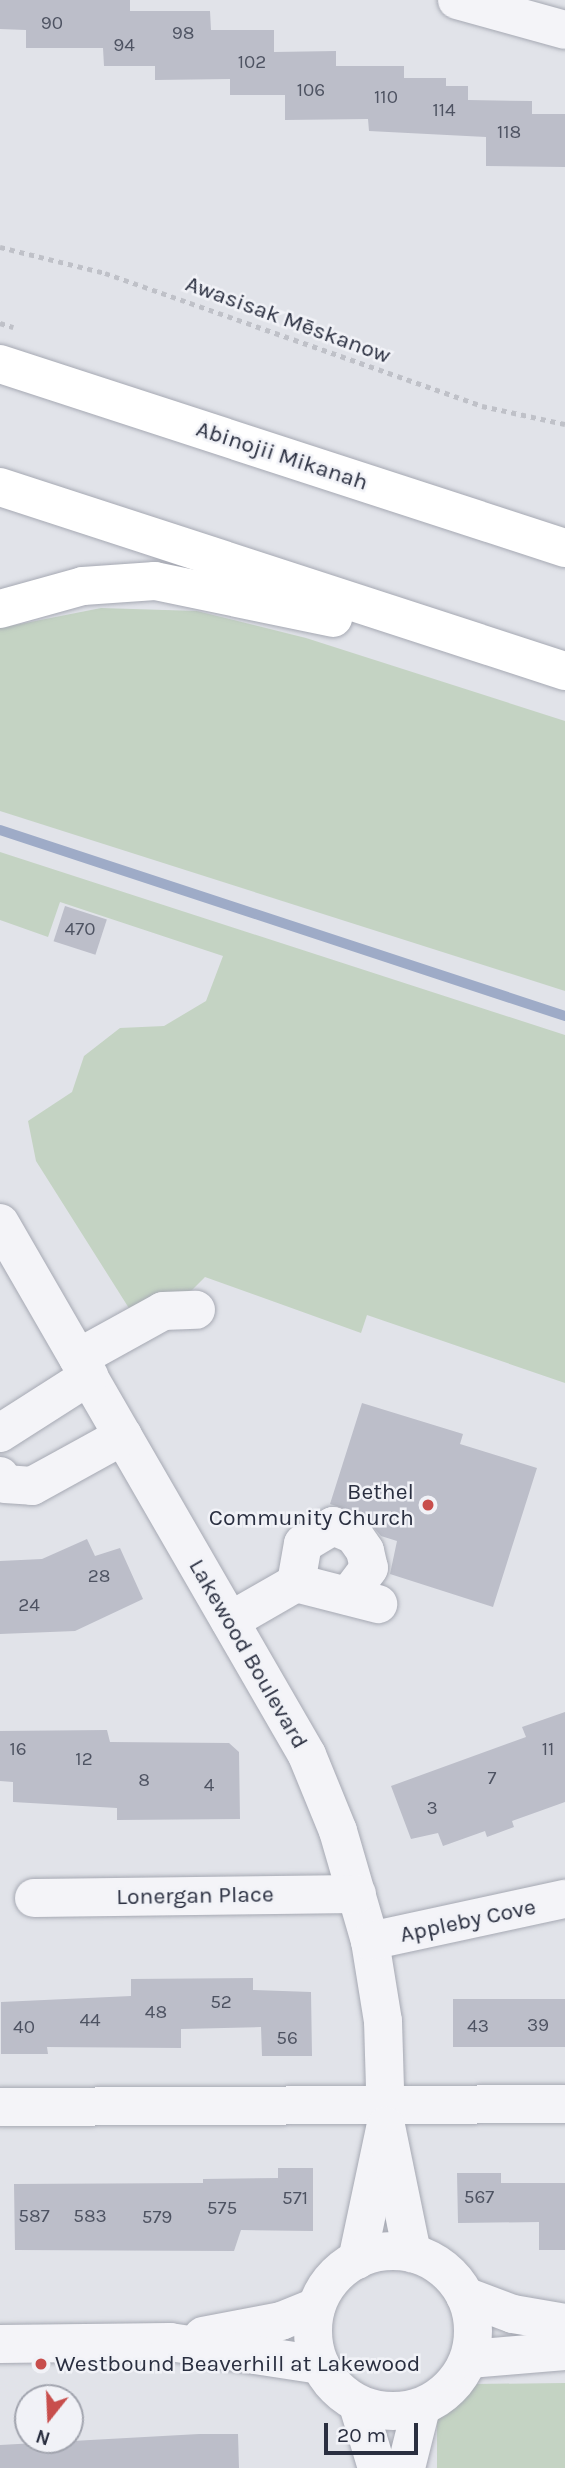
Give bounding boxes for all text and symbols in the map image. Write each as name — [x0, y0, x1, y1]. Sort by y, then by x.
house number: 90 — [41, 13, 63, 35]
house number: 98 — [172, 23, 194, 45]
house number: 94 — [113, 35, 135, 57]
house number: 102 — [238, 52, 266, 74]
house number: 106 — [297, 80, 325, 102]
house number: 110 — [374, 87, 398, 109]
house number: 114 — [432, 100, 456, 122]
house number: 118 — [497, 122, 521, 144]
street label: Awasisak Mēskanow — [182, 270, 394, 370]
street label: Abinojii Mikanah — [193, 415, 371, 497]
house number: 470 — [65, 919, 95, 941]
place label: Bethel Community Church — [209, 1478, 414, 1532]
marker: Bethel Community Church — [420, 1497, 436, 1513]
street label: Lakewood Boulevard — [182, 1554, 314, 1754]
house number: 28 — [88, 1566, 110, 1588]
house number: 24 — [18, 1595, 40, 1617]
house number: 16 — [9, 1739, 27, 1761]
house number: 11 — [542, 1739, 554, 1761]
house number: 12 — [75, 1749, 93, 1771]
house number: 7 — [488, 1768, 496, 1790]
house number: 8 — [138, 1770, 150, 1792]
house number: 4 — [204, 1775, 214, 1797]
house number: 3 — [426, 1798, 438, 1820]
street label: Lonergan Place — [116, 1881, 274, 1911]
street label: Appleby Cove — [398, 1893, 538, 1949]
house number: 52 — [210, 1992, 232, 2014]
house number: 48 — [145, 2002, 167, 2024]
house number: 44 — [79, 2010, 101, 2032]
house number: 39 — [527, 2015, 549, 2037]
house number: 43 — [467, 2016, 489, 2038]
house number: 40 — [13, 2017, 35, 2039]
house number: 56 — [276, 2028, 298, 2050]
house number: 567 — [464, 2187, 494, 2209]
house number: 571 — [282, 2188, 308, 2210]
house number: 575 — [207, 2198, 237, 2220]
house number: 587 — [18, 2206, 50, 2228]
house number: 583 — [73, 2206, 107, 2228]
house number: 579 — [142, 2207, 172, 2229]
place label: Westbound Beaverhill at Lakewood — [55, 2350, 420, 2378]
marker: Westbound Beaverhill at Lakewood — [33, 2356, 49, 2372]
north arrow — [14, 2384, 84, 2454]
scale bar — [327, 2408, 421, 2452]
text: 20 m — [337, 2423, 386, 2447]
text: N — [33, 2425, 53, 2450]

